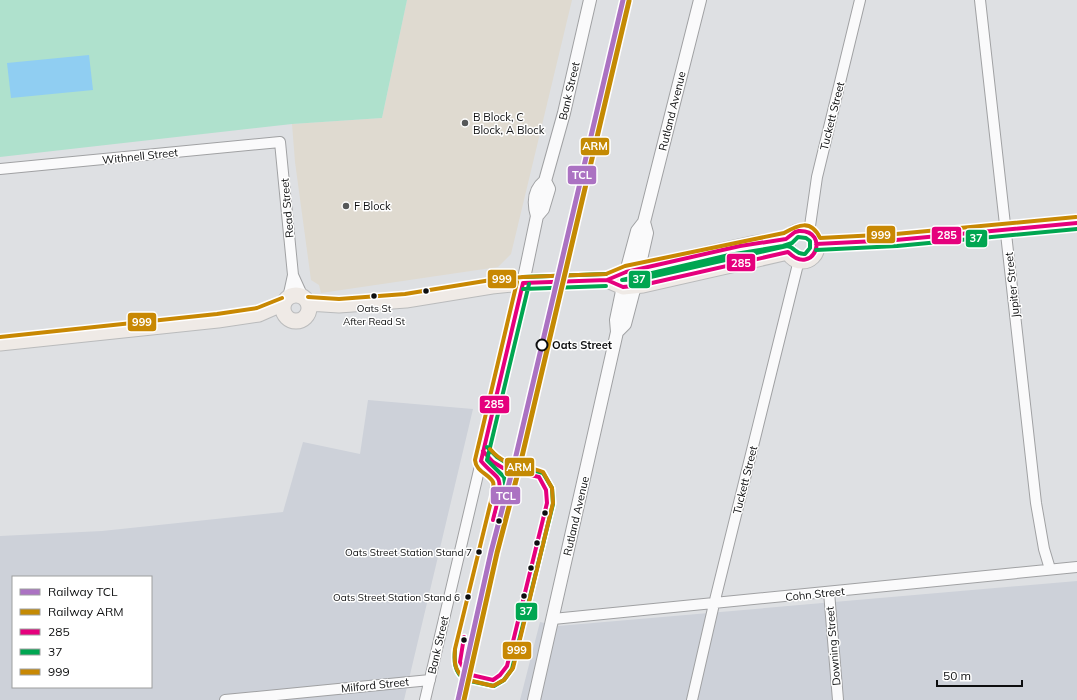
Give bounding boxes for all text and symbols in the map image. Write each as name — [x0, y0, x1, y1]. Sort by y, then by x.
street label: Bank Street — [555, 60, 583, 122]
street label: Rutland Avenue — [655, 70, 689, 152]
street label: Tuckett Street — [817, 80, 847, 152]
place label: B Block, C Block, A Block — [473, 110, 545, 137]
marker: B Block, C Block, A Block — [460, 118, 470, 128]
line badge: ARM — [580, 137, 610, 156]
text: ARM — [582, 139, 608, 153]
street label: Withnell Street — [101, 145, 179, 167]
line badge: TCL — [567, 165, 597, 185]
text: TCL — [572, 168, 592, 182]
street label: Read Street — [277, 177, 297, 238]
place label: F Block — [354, 199, 391, 213]
marker: F Block — [341, 201, 351, 211]
line badge: 999 — [866, 225, 896, 244]
line badge: 285 — [931, 226, 962, 245]
text: 999 — [871, 228, 891, 242]
text: 285 — [937, 228, 957, 242]
line badge: 37 — [965, 229, 988, 248]
text: 37 — [969, 231, 983, 245]
street label: Jupiter Street — [1002, 251, 1022, 319]
line badge: 285 — [726, 253, 756, 272]
text: 285 — [731, 256, 751, 270]
line badge: 999 — [487, 269, 517, 289]
line badge: 37 — [628, 270, 651, 289]
text: 999 — [492, 272, 512, 286]
text: 37 — [632, 272, 646, 286]
unlabelled marker — [421, 286, 431, 296]
marker: Oats St After Read St — [369, 291, 379, 301]
place label: Oats St After Read St — [343, 302, 406, 328]
line badge: 999 — [127, 312, 157, 332]
text: 999 — [132, 315, 152, 329]
marker: Oats Street — [535, 338, 549, 352]
place label: Oats Street — [552, 338, 612, 352]
line badge: 285 — [479, 395, 510, 414]
text: 285 — [484, 397, 504, 411]
street label: Tuckett Street — [730, 444, 760, 516]
line badge: ARM — [504, 457, 535, 477]
text: ARM — [506, 460, 532, 474]
street label: Rutland Avenue — [560, 475, 592, 557]
line badge: TCL — [490, 486, 521, 505]
text: TCL — [496, 489, 516, 503]
unlabelled marker — [540, 508, 550, 518]
unlabelled marker — [494, 516, 504, 526]
unlabelled marker — [532, 538, 542, 548]
place label: Oats Street Station Stand 7 — [345, 546, 472, 559]
marker: Oats Street Station Stand 7 — [474, 547, 484, 557]
unlabelled marker — [526, 563, 536, 573]
legend — [12, 576, 152, 688]
text: Railway TCL — [48, 584, 118, 599]
street label: Cohn Street — [785, 584, 846, 604]
place label: Oats Street Station Stand 6 — [333, 591, 460, 604]
unlabelled marker — [519, 591, 529, 601]
marker: Oats Street Station Stand 6 — [463, 592, 473, 602]
line badge: 37 — [515, 602, 538, 621]
text: Railway ARM — [48, 604, 124, 619]
text: 37 — [519, 604, 533, 618]
street label: Downing Street — [823, 606, 843, 686]
street label: Bank Street — [424, 614, 452, 676]
text: 285 — [48, 624, 70, 639]
unlabelled marker — [459, 635, 469, 645]
line badge: 999 — [502, 641, 532, 660]
text: 999 — [507, 643, 527, 657]
text: 37 — [48, 644, 62, 659]
scale bar — [937, 662, 1022, 688]
text: 999 — [48, 664, 70, 679]
text: 50 m — [943, 668, 971, 683]
street label: Milford Street — [340, 674, 410, 696]

